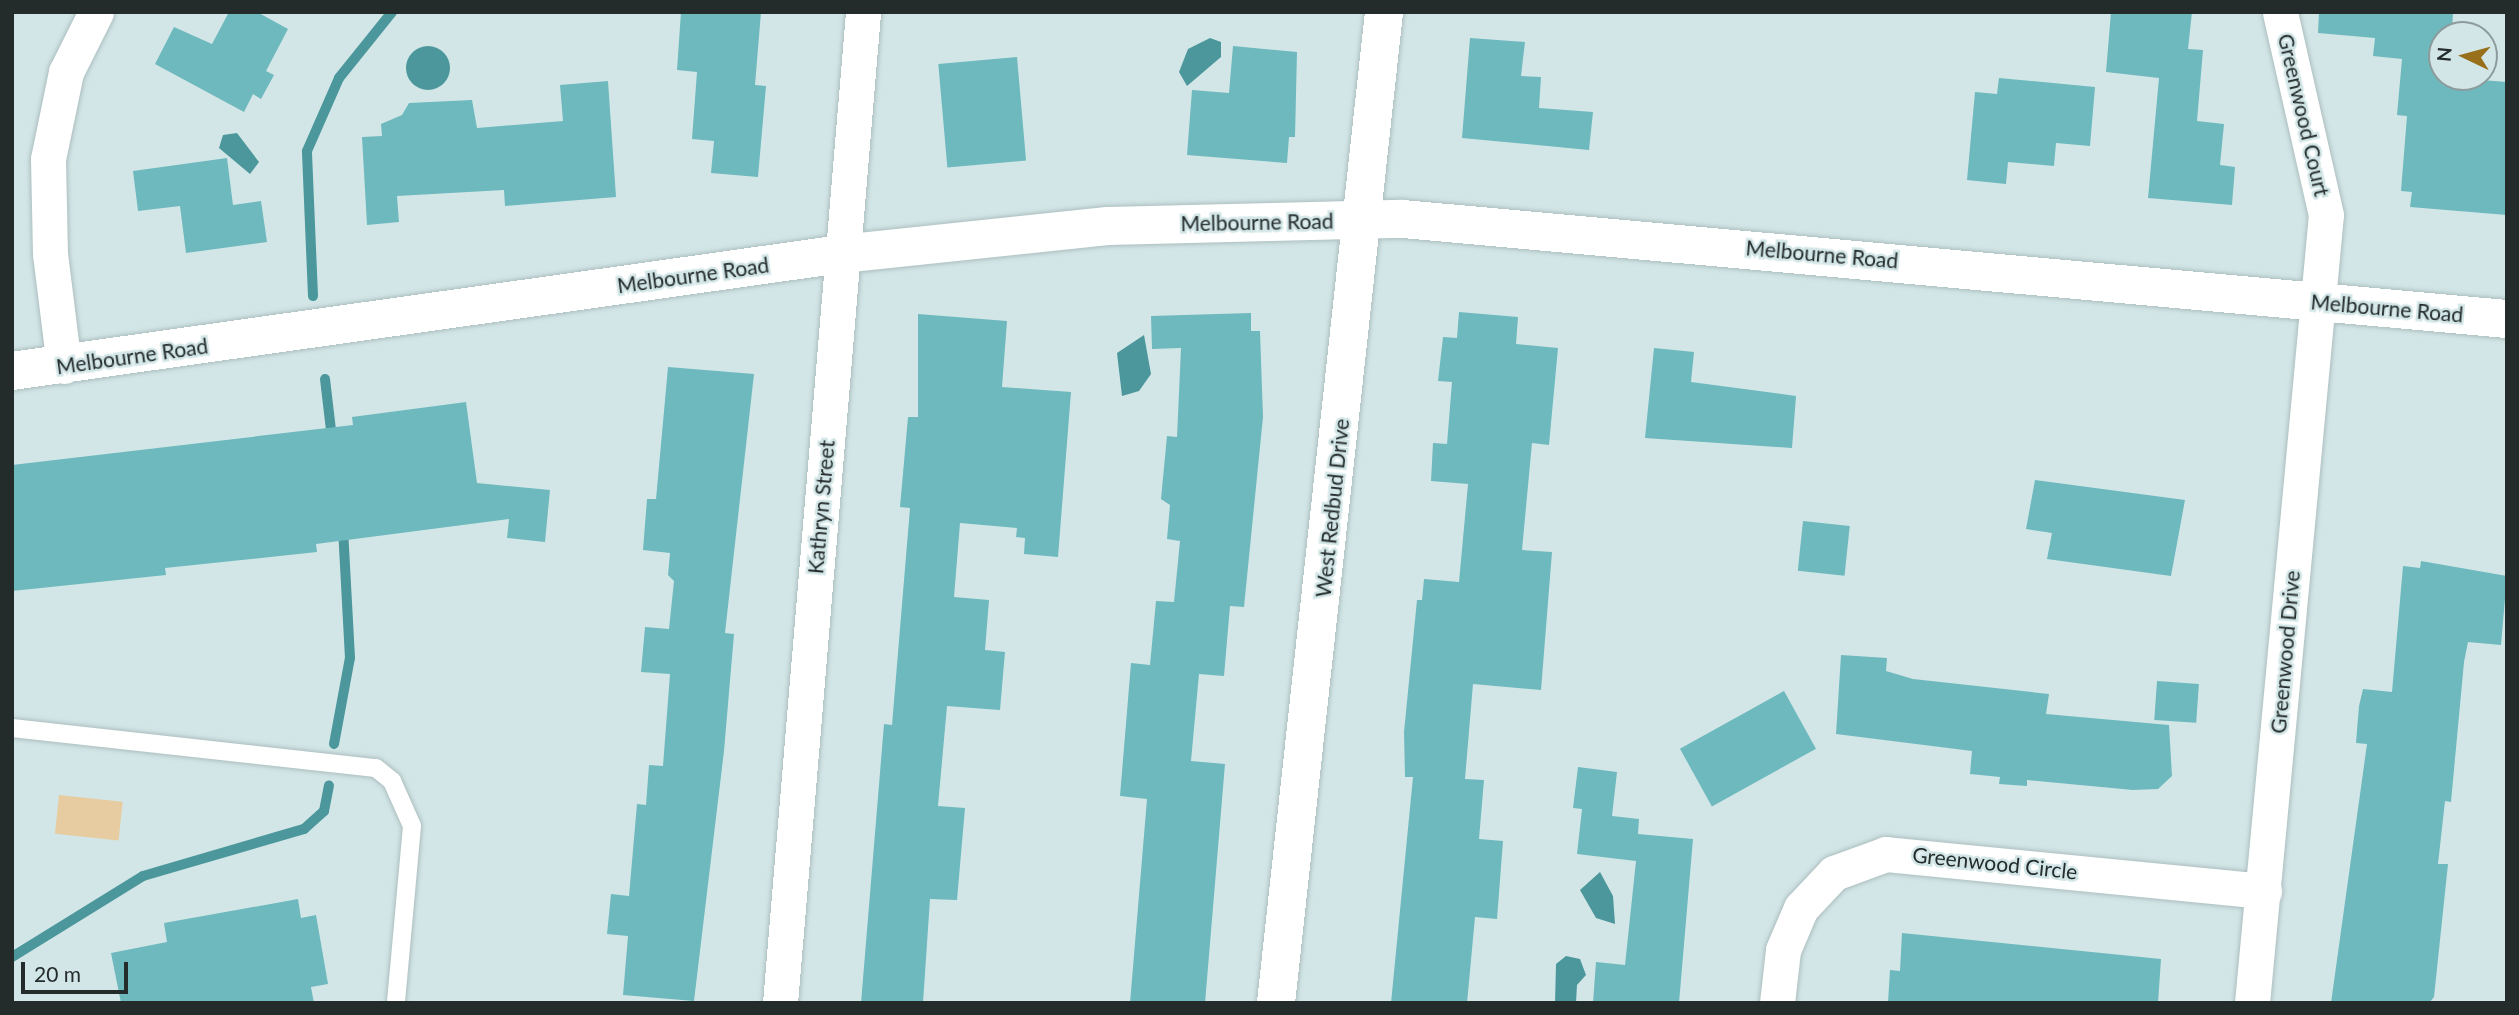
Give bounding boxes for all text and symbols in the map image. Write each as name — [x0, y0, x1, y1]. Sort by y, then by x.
north arrow — [2428, 21, 2498, 91]
street label: Greenwood Court — [2273, 31, 2335, 199]
text: N — [2431, 46, 2456, 63]
street label: Melbourne Road — [1180, 208, 1334, 236]
street label: Melbourne Road — [1745, 235, 1899, 273]
street label: Melbourne Road — [615, 252, 771, 298]
street label: Melbourne Road — [2310, 289, 2464, 327]
street label: Melbourne Road — [54, 333, 210, 379]
street label: West Redbud Drive — [1310, 417, 1354, 599]
street label: Kathryn Street — [803, 439, 839, 575]
street label: Greenwood Drive — [2265, 569, 2305, 735]
street label: Greenwood Circle — [1911, 842, 2079, 884]
scale bar — [24, 948, 131, 992]
text: 20 m — [34, 961, 81, 986]

